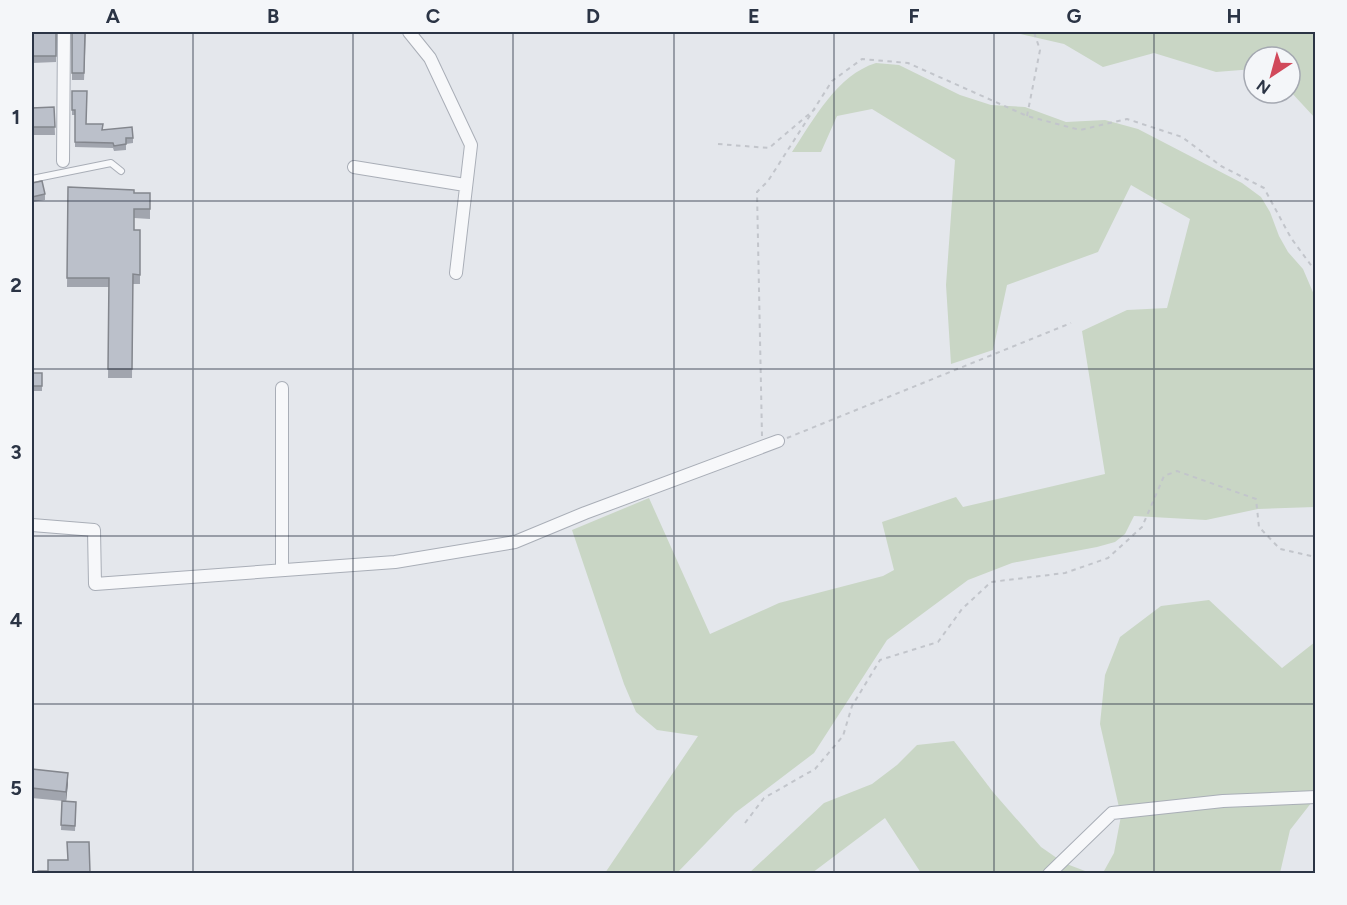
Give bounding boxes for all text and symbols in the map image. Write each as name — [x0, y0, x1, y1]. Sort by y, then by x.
text: A — [106, 4, 121, 28]
text: B — [267, 4, 279, 28]
text: C — [426, 4, 440, 28]
text: D — [586, 4, 600, 28]
text: E — [748, 4, 760, 28]
text: F — [908, 4, 920, 28]
text: G — [1067, 4, 1082, 28]
text: H — [1227, 4, 1242, 28]
north arrow — [1242, 45, 1302, 105]
text: N — [1253, 75, 1274, 98]
text: 1 — [12, 105, 20, 129]
text: 2 — [10, 273, 22, 297]
text: 3 — [10, 440, 22, 464]
text: 4 — [10, 608, 23, 632]
text: 5 — [10, 776, 22, 800]

